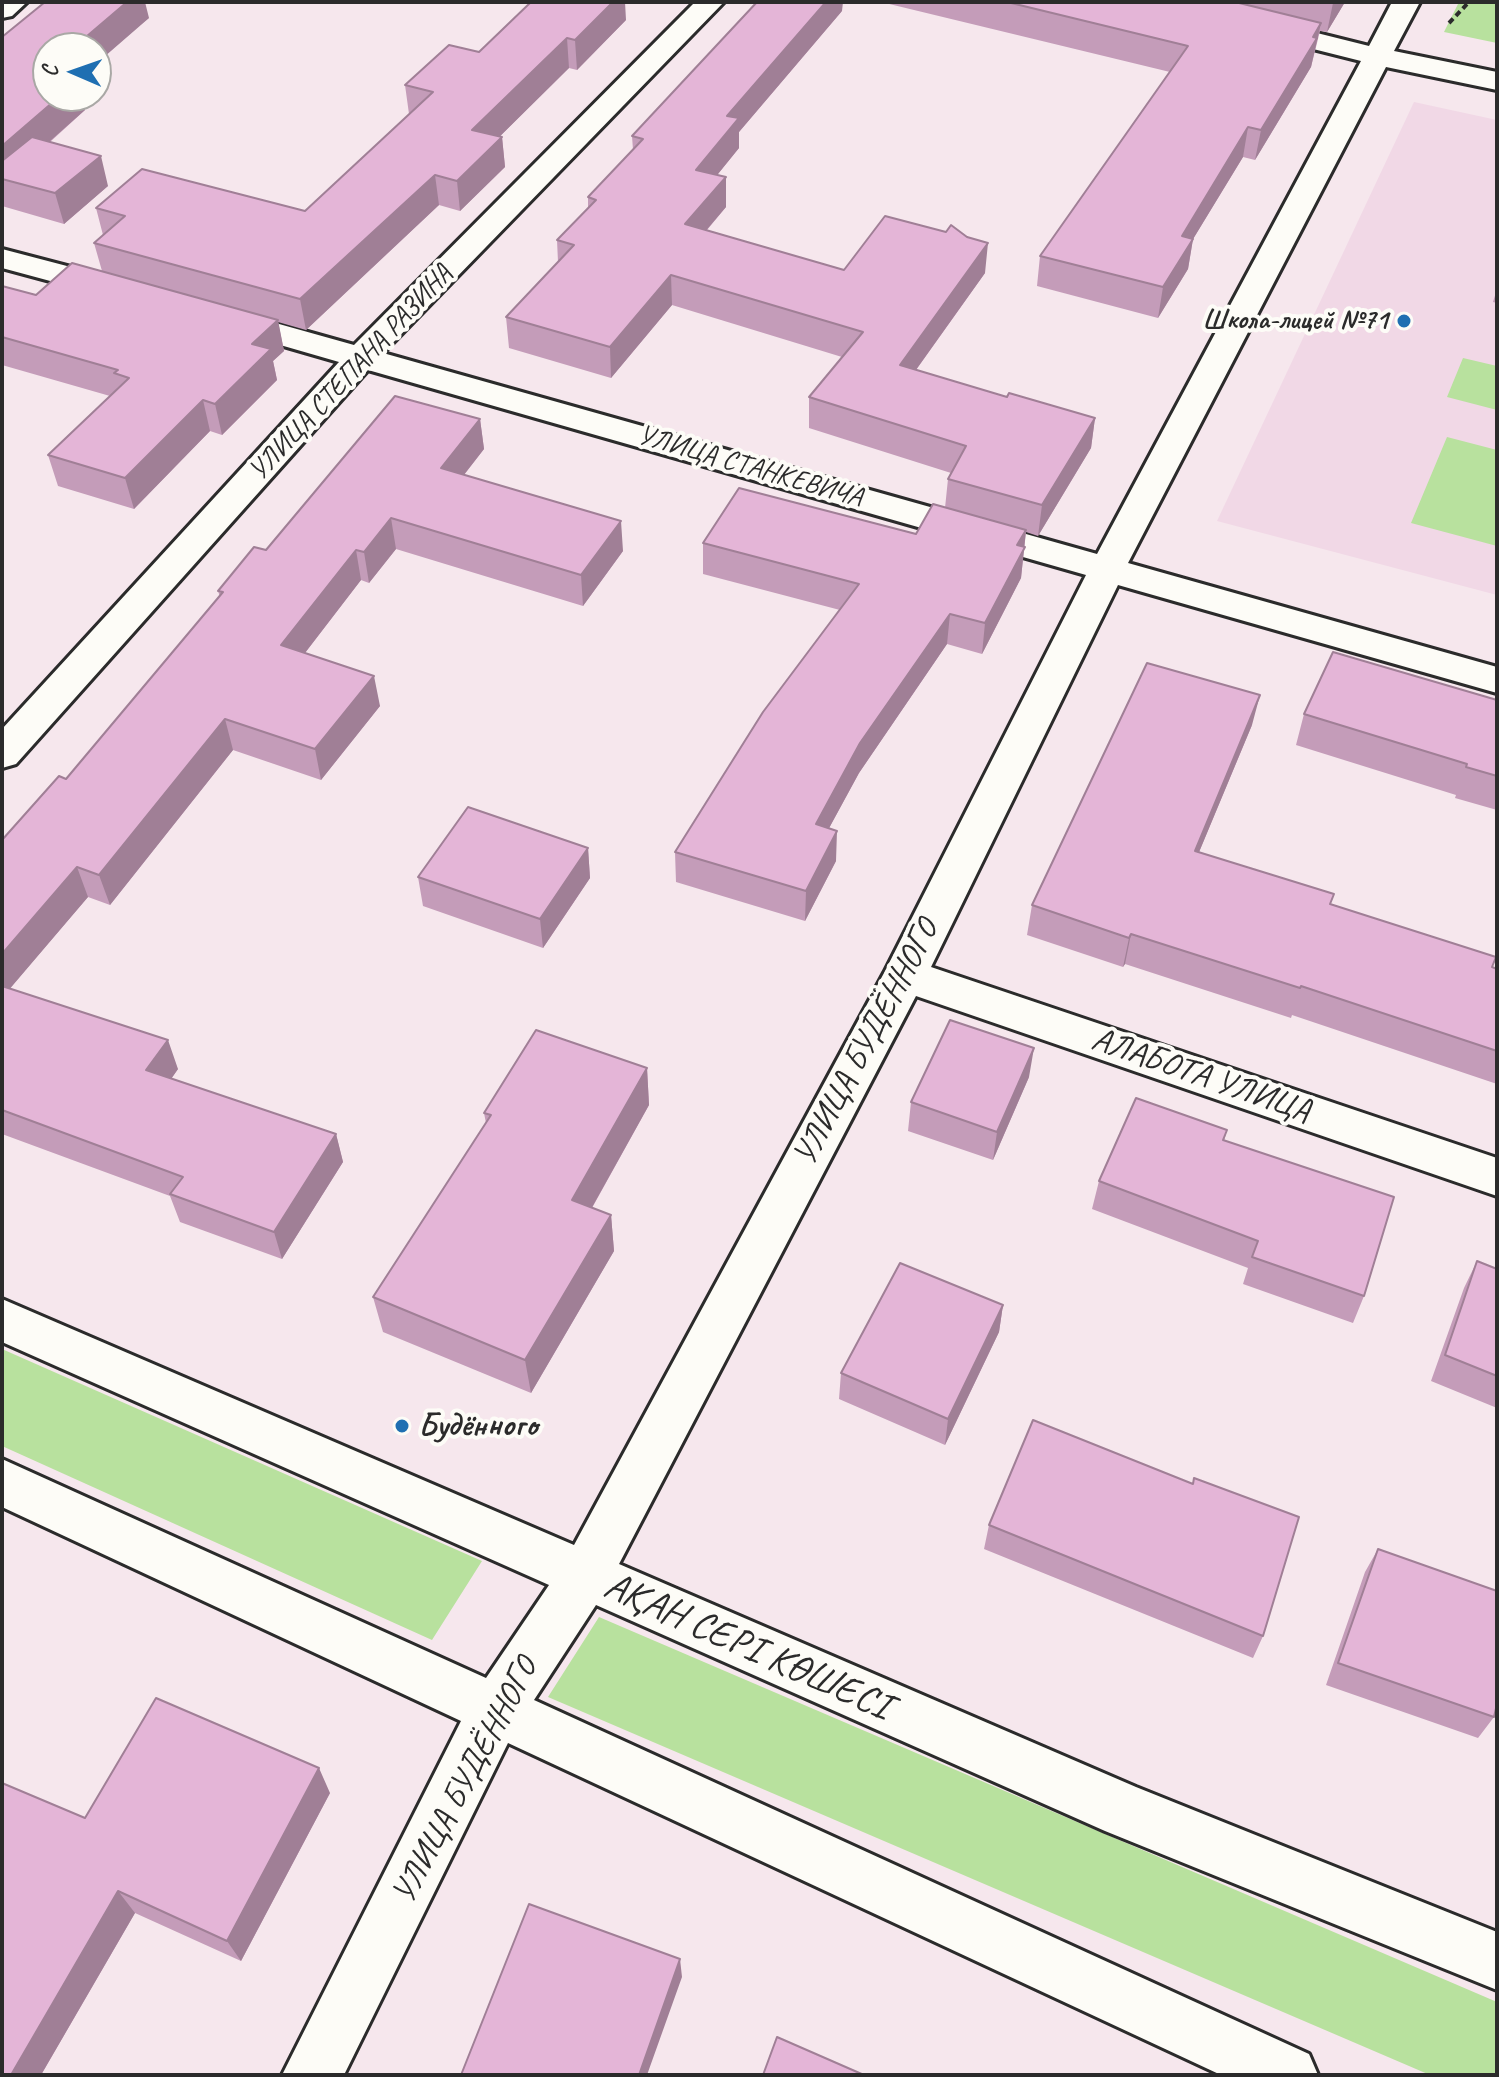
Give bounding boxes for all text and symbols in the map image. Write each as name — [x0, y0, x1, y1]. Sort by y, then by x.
north arrow — [32, 32, 112, 112]
text: С — [36, 65, 64, 77]
street label: УЛИЦА СТЕПАНА РАЗИНА — [242, 258, 460, 488]
place label: Школа-лицей №71 — [1202, 304, 1388, 338]
marker: Школа-лицей №71 — [1395, 312, 1413, 330]
street label: УЛИЦА СТАНКЕВИЧА — [634, 419, 866, 515]
street label: УЛИЦА БУДЁННОГО — [785, 913, 949, 1173]
street label: АЛАБОТА УЛИЦА — [1086, 1020, 1316, 1132]
place label: Будённого — [418, 1406, 538, 1446]
marker: Будённого — [393, 1417, 411, 1435]
street label: АҚАН СЕРІ КӨШЕСІ — [596, 1562, 898, 1732]
street label: УЛИЦА БУДЁННОГО — [384, 1651, 548, 1911]

